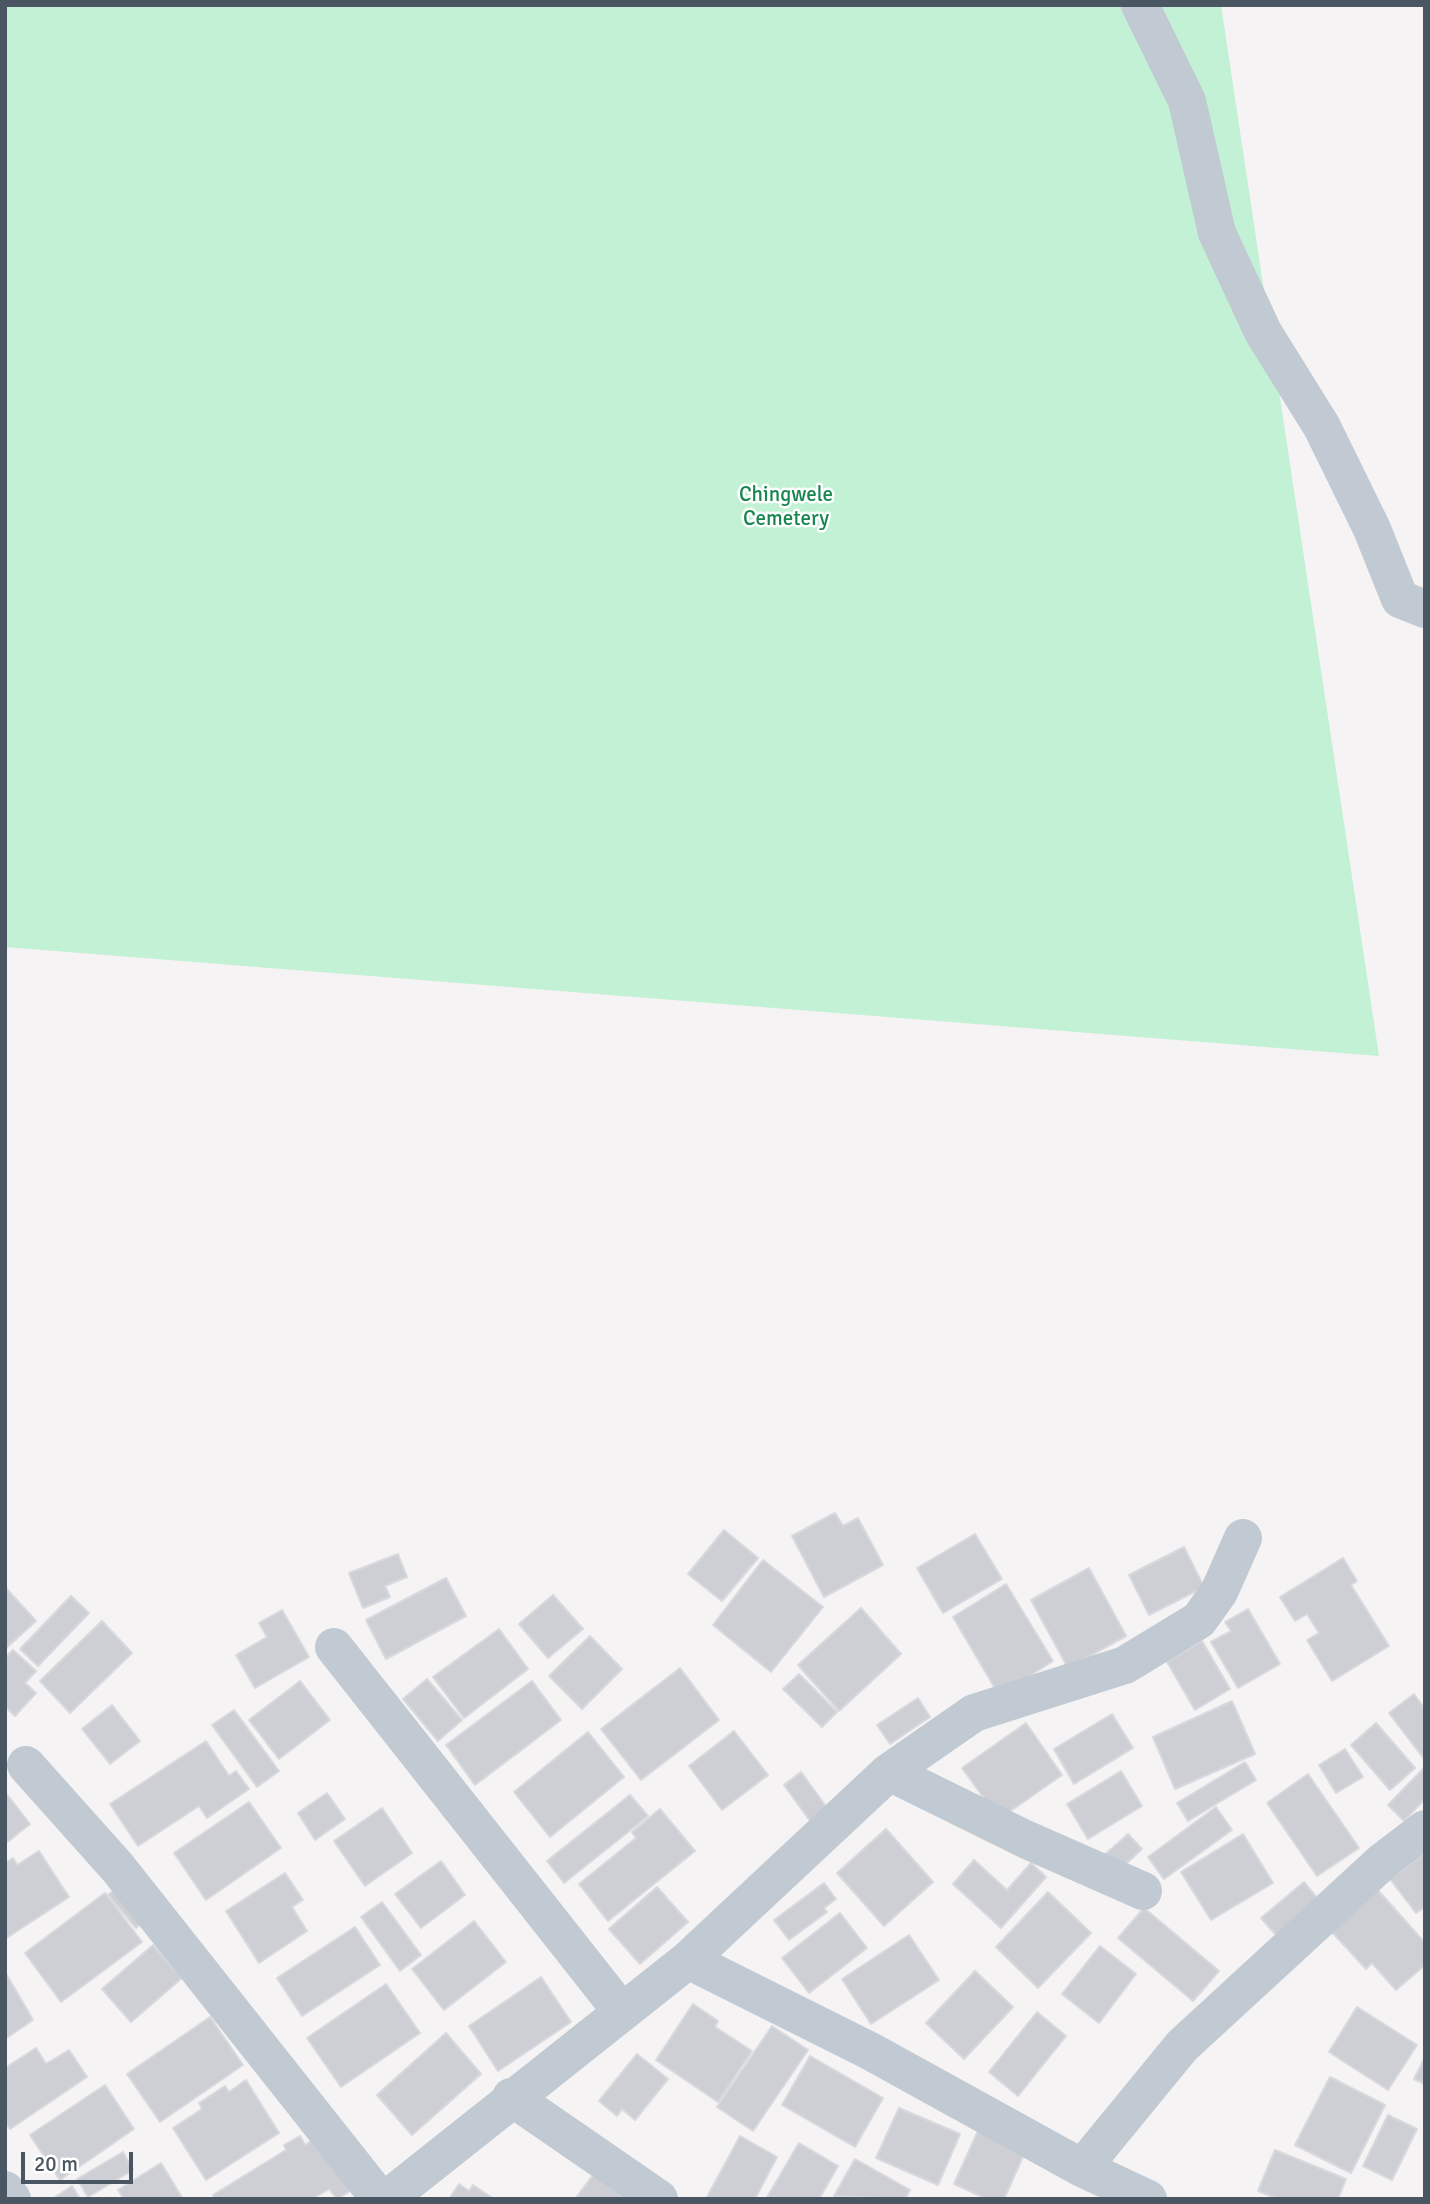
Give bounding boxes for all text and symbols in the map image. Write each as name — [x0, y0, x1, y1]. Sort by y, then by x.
park label: Chingwele Cemetery — [739, 482, 833, 532]
scale bar — [24, 2138, 136, 2182]
text: 20 m — [34, 2151, 78, 2177]

